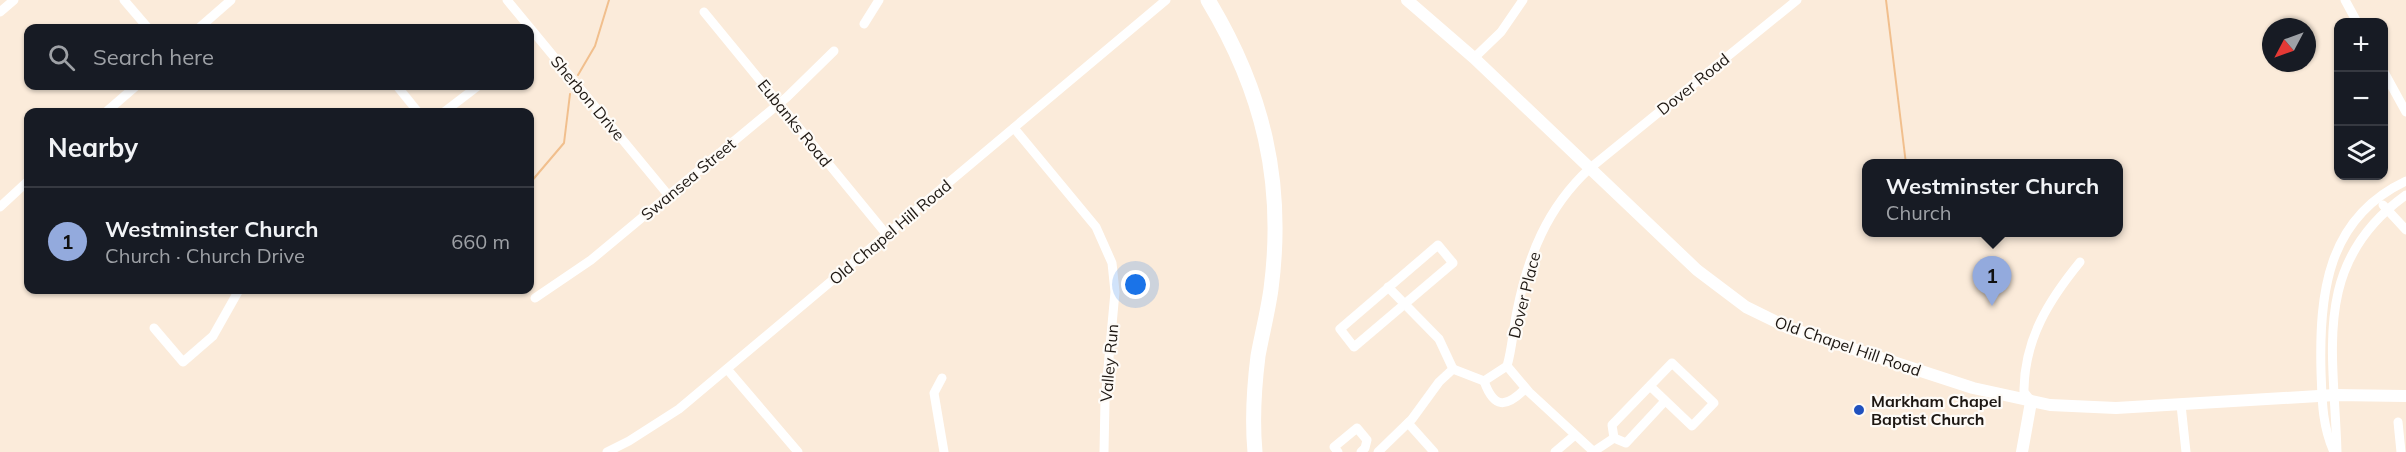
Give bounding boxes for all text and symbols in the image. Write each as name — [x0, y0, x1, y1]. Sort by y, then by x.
north arrow — [2262, 18, 2316, 72]
map controls — [2334, 18, 2388, 180]
button: + — [2334, 18, 2388, 72]
search box — [24, 24, 534, 90]
icon: search — [45, 41, 78, 74]
text: Search here — [93, 43, 214, 71]
street label: Dover Road — [1653, 49, 1733, 119]
street label: Sherbon Drive — [547, 51, 629, 145]
button: − — [2334, 72, 2388, 126]
street label: Eubanks Road — [754, 75, 836, 171]
button: layers — [2334, 126, 2388, 180]
text: Nearby — [48, 131, 138, 164]
street label: Swansea Street — [637, 133, 740, 224]
popup — [1862, 159, 2123, 237]
text: Westminster Church — [1886, 172, 2099, 200]
street label: Old Chapel Hill Road — [825, 175, 955, 289]
text: Church — [1886, 200, 1951, 225]
text: Westminster Church — [105, 215, 319, 243]
text: 1 — [62, 229, 74, 254]
text: 660 m — [451, 229, 510, 254]
text: Church · Church Drive — [105, 243, 305, 268]
street label: Dover Place — [1504, 250, 1544, 340]
pin: 1 — [1972, 256, 2012, 306]
your location — [1121, 270, 1150, 299]
street label: Old Chapel Hill Road — [1772, 312, 1924, 380]
street label: Valley Run — [1096, 323, 1122, 403]
place label: Markham Chapel Baptist Church — [1871, 391, 2002, 429]
marker: Markham Chapel Baptist Church — [1852, 403, 1866, 417]

